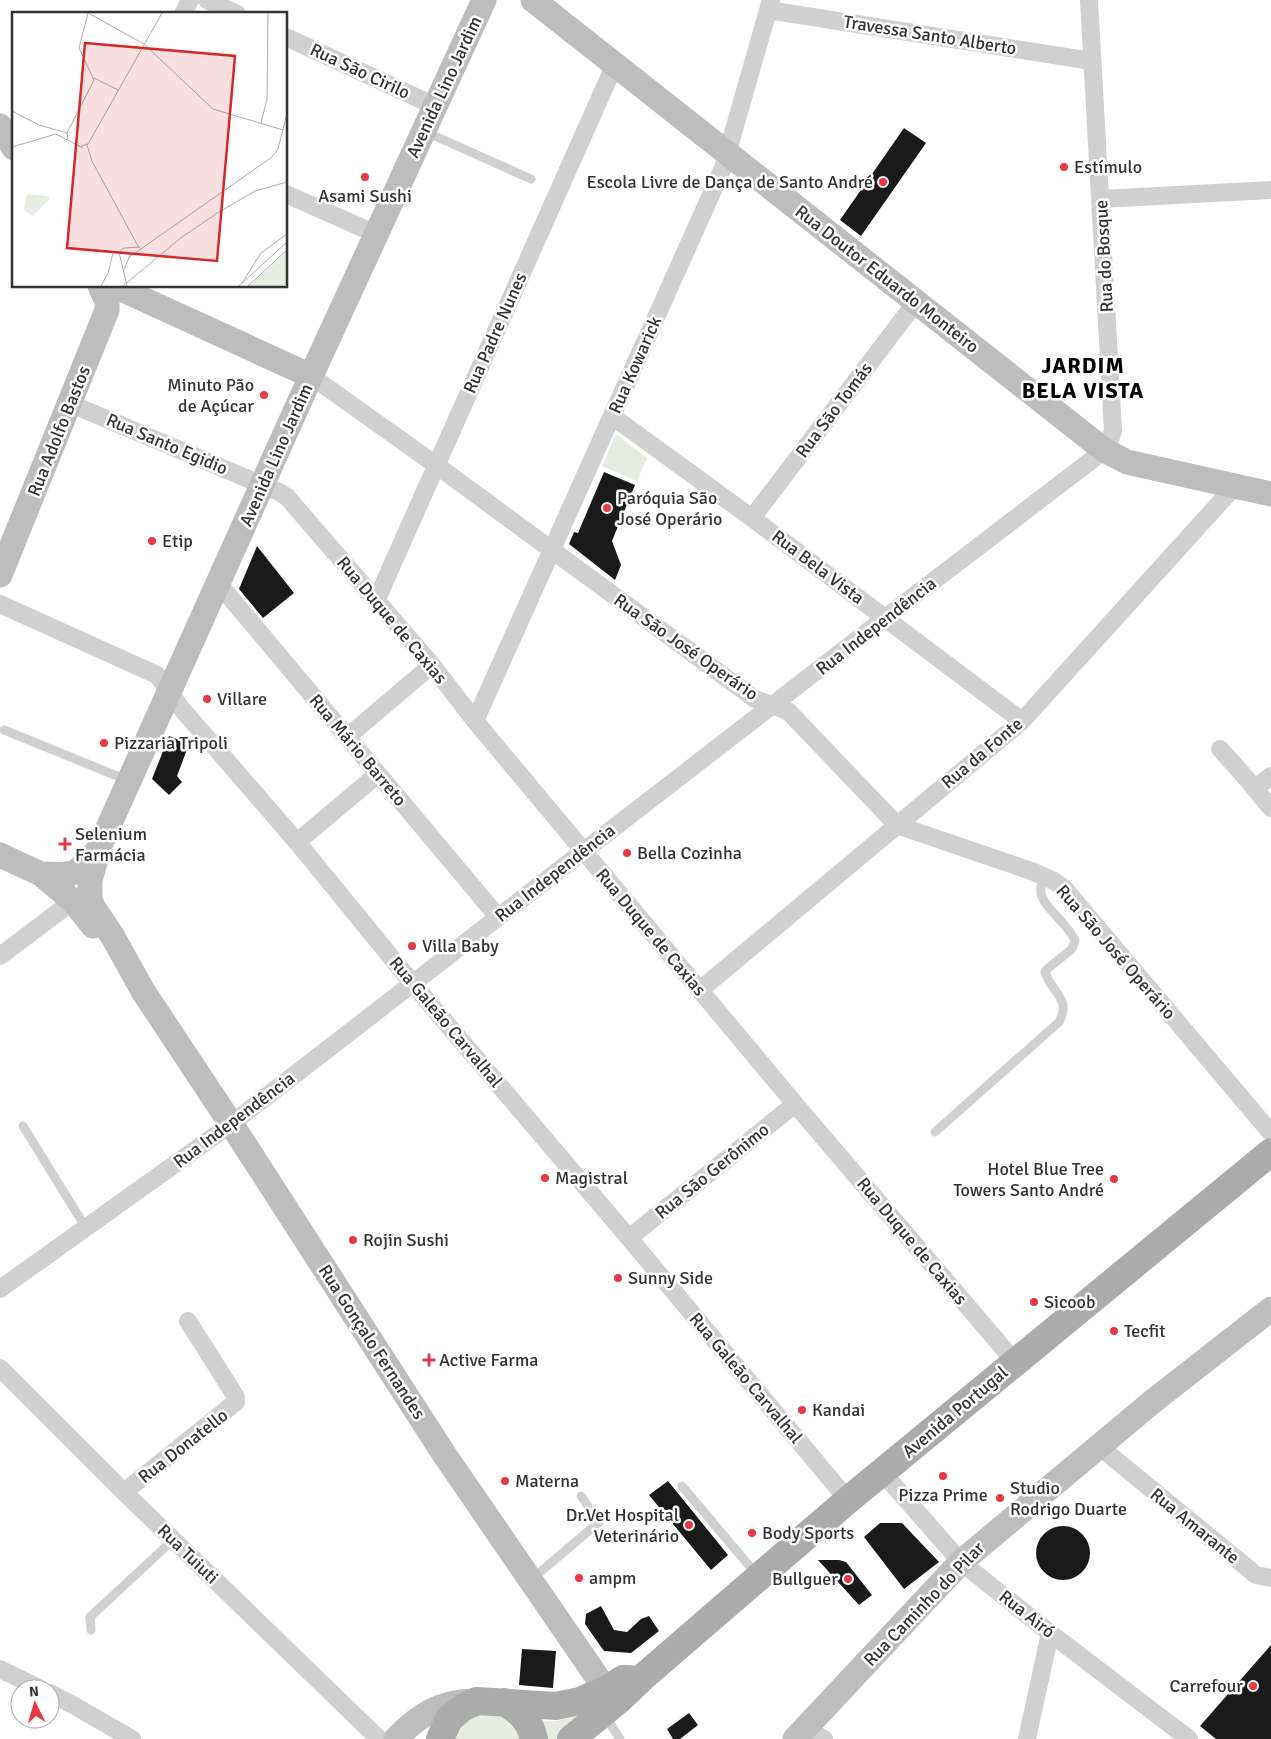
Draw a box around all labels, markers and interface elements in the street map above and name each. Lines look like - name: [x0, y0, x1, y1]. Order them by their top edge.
- street label: Travessa Santo Alberto: [842, 10, 1018, 60]
- inset map: [12, 12, 288, 288]
- street label: Avenida Lino Jardim: [401, 13, 487, 161]
- street label: Rua São Cirilo: [307, 38, 413, 104]
- place label: Estímulo: [1074, 156, 1142, 178]
- marker: Estímulo: [1058, 161, 1070, 173]
- marker: Asami Sushi: [359, 171, 371, 183]
- place label: Escola Livre de Dança de Santo André: [586, 171, 873, 193]
- marker: Escola Livre de Dança de Santo André: [877, 176, 889, 188]
- place label: Asami Sushi: [318, 185, 412, 207]
- street label: Rua do Bosque: [1090, 199, 1118, 313]
- street label: Rua Doutor Eduardo Monteiro: [791, 200, 983, 358]
- street label: Rua Padre Nunes: [459, 269, 531, 397]
- street label: Rua Kowarick: [604, 313, 666, 417]
- district label: JARDIM BELA VISTA: [1022, 352, 1144, 404]
- street label: Rua São Tomás: [791, 358, 877, 462]
- street label: Rua Adolfo Bastos: [23, 362, 95, 499]
- place label: Minuto Pão de Açúcar: [167, 374, 254, 417]
- street label: Avenida Lino Jardim: [235, 380, 317, 530]
- marker: Minuto Pão de Açúcar: [258, 389, 270, 401]
- street label: Rua Santo Egidio: [103, 409, 231, 479]
- place label: Paróquia São José Operário: [617, 487, 722, 530]
- marker: Paróquia São José Operário: [601, 502, 613, 514]
- street label: Rua Bela Vista: [767, 525, 869, 609]
- place label: Etip: [162, 530, 193, 552]
- marker: Etip: [146, 535, 158, 547]
- street label: Rua Duque de Caxias: [332, 552, 452, 688]
- street label: Rua Independência: [812, 572, 940, 680]
- street label: Rua São José Operário: [610, 589, 762, 705]
- place label: Villare: [217, 688, 267, 710]
- street label: Rua Mário Barreto: [305, 689, 411, 811]
- marker: Villare: [201, 693, 213, 705]
- street label: Rua da Fonte: [937, 713, 1027, 793]
- place label: Pizzaria Tripoli: [114, 732, 228, 754]
- marker: Pizzaria Tripoli: [98, 737, 110, 749]
- street label: Rua Independência: [491, 819, 619, 927]
- place label: Selenium Farmácia: [75, 823, 147, 866]
- marker: Selenium Farmácia: [59, 838, 71, 850]
- place label: Bella Cozinha: [637, 842, 742, 864]
- marker: Bella Cozinha: [621, 847, 633, 859]
- street label: Rua Duque de Caxias: [591, 864, 711, 1000]
- street label: Rua São José Operário: [1052, 880, 1180, 1024]
- place label: Villa Baby: [422, 935, 499, 957]
- marker: Villa Baby: [406, 940, 418, 952]
- street label: Rua Galeão Carvalhal: [385, 952, 507, 1092]
- street label: Rua Independência: [169, 1067, 299, 1173]
- street label: Rua São Gerônimo: [651, 1118, 773, 1224]
- place label: Hotel Blue Tree Towers Santo André: [953, 1158, 1104, 1201]
- place label: Magistral: [555, 1167, 628, 1189]
- marker: Magistral: [539, 1172, 551, 1184]
- street label: Rua Duque de Caxias: [852, 1173, 972, 1309]
- marker: Hotel Blue Tree Towers Santo André: [1108, 1173, 1120, 1185]
- place label: Rojin Sushi: [363, 1229, 449, 1251]
- marker: Rojin Sushi: [347, 1234, 359, 1246]
- street label: Rua Gonçalo Fernandes: [314, 1261, 430, 1424]
- place label: Sunny Side: [628, 1267, 713, 1289]
- marker: Sunny Side: [612, 1272, 624, 1284]
- place label: Sicoob: [1044, 1291, 1095, 1313]
- marker: Sicoob: [1028, 1296, 1040, 1308]
- street label: Rua Galeão Carvalhal: [685, 1308, 807, 1448]
- place label: Tecfit: [1124, 1320, 1166, 1342]
- marker: Tecfit: [1108, 1325, 1120, 1337]
- place label: Active Farma: [439, 1349, 538, 1371]
- marker: Active Farma: [423, 1354, 435, 1366]
- street label: Avenida Portugal: [898, 1361, 1012, 1463]
- place label: Kandai: [812, 1399, 865, 1421]
- street label: Rua Donatello: [134, 1404, 232, 1488]
- marker: Kandai: [796, 1404, 808, 1416]
- place label: Materna: [515, 1470, 579, 1492]
- marker: Pizza Prime: [937, 1470, 949, 1482]
- marker: Materna: [499, 1475, 511, 1487]
- place label: Studio Rodrigo Duarte: [1010, 1477, 1127, 1520]
- street label: Rua Amarante: [1146, 1483, 1244, 1569]
- place label: Pizza Prime: [898, 1484, 988, 1506]
- marker: Studio Rodrigo Duarte: [994, 1492, 1006, 1504]
- place label: Dr.Vet Hospital Veterinário: [566, 1504, 679, 1547]
- marker: Dr.Vet Hospital Veterinário: [683, 1519, 695, 1531]
- street label: Rua Tuiuti: [153, 1520, 223, 1588]
- place label: Body Sports: [762, 1522, 854, 1544]
- marker: Body Sports: [746, 1527, 758, 1539]
- street label: Rua Caminho do Pilar: [859, 1537, 989, 1671]
- place label: ampm: [589, 1567, 636, 1589]
- place label: Bullguer: [772, 1568, 838, 1590]
- marker: ampm: [573, 1572, 585, 1584]
- marker: Bullguer: [842, 1573, 854, 1585]
- street label: Rua Airó: [995, 1585, 1059, 1643]
- place label: Carrefour: [1170, 1675, 1243, 1697]
- north arrow: [10, 1679, 60, 1729]
- marker: Carrefour: [1247, 1680, 1259, 1692]
- text: N: [28, 1683, 40, 1700]

